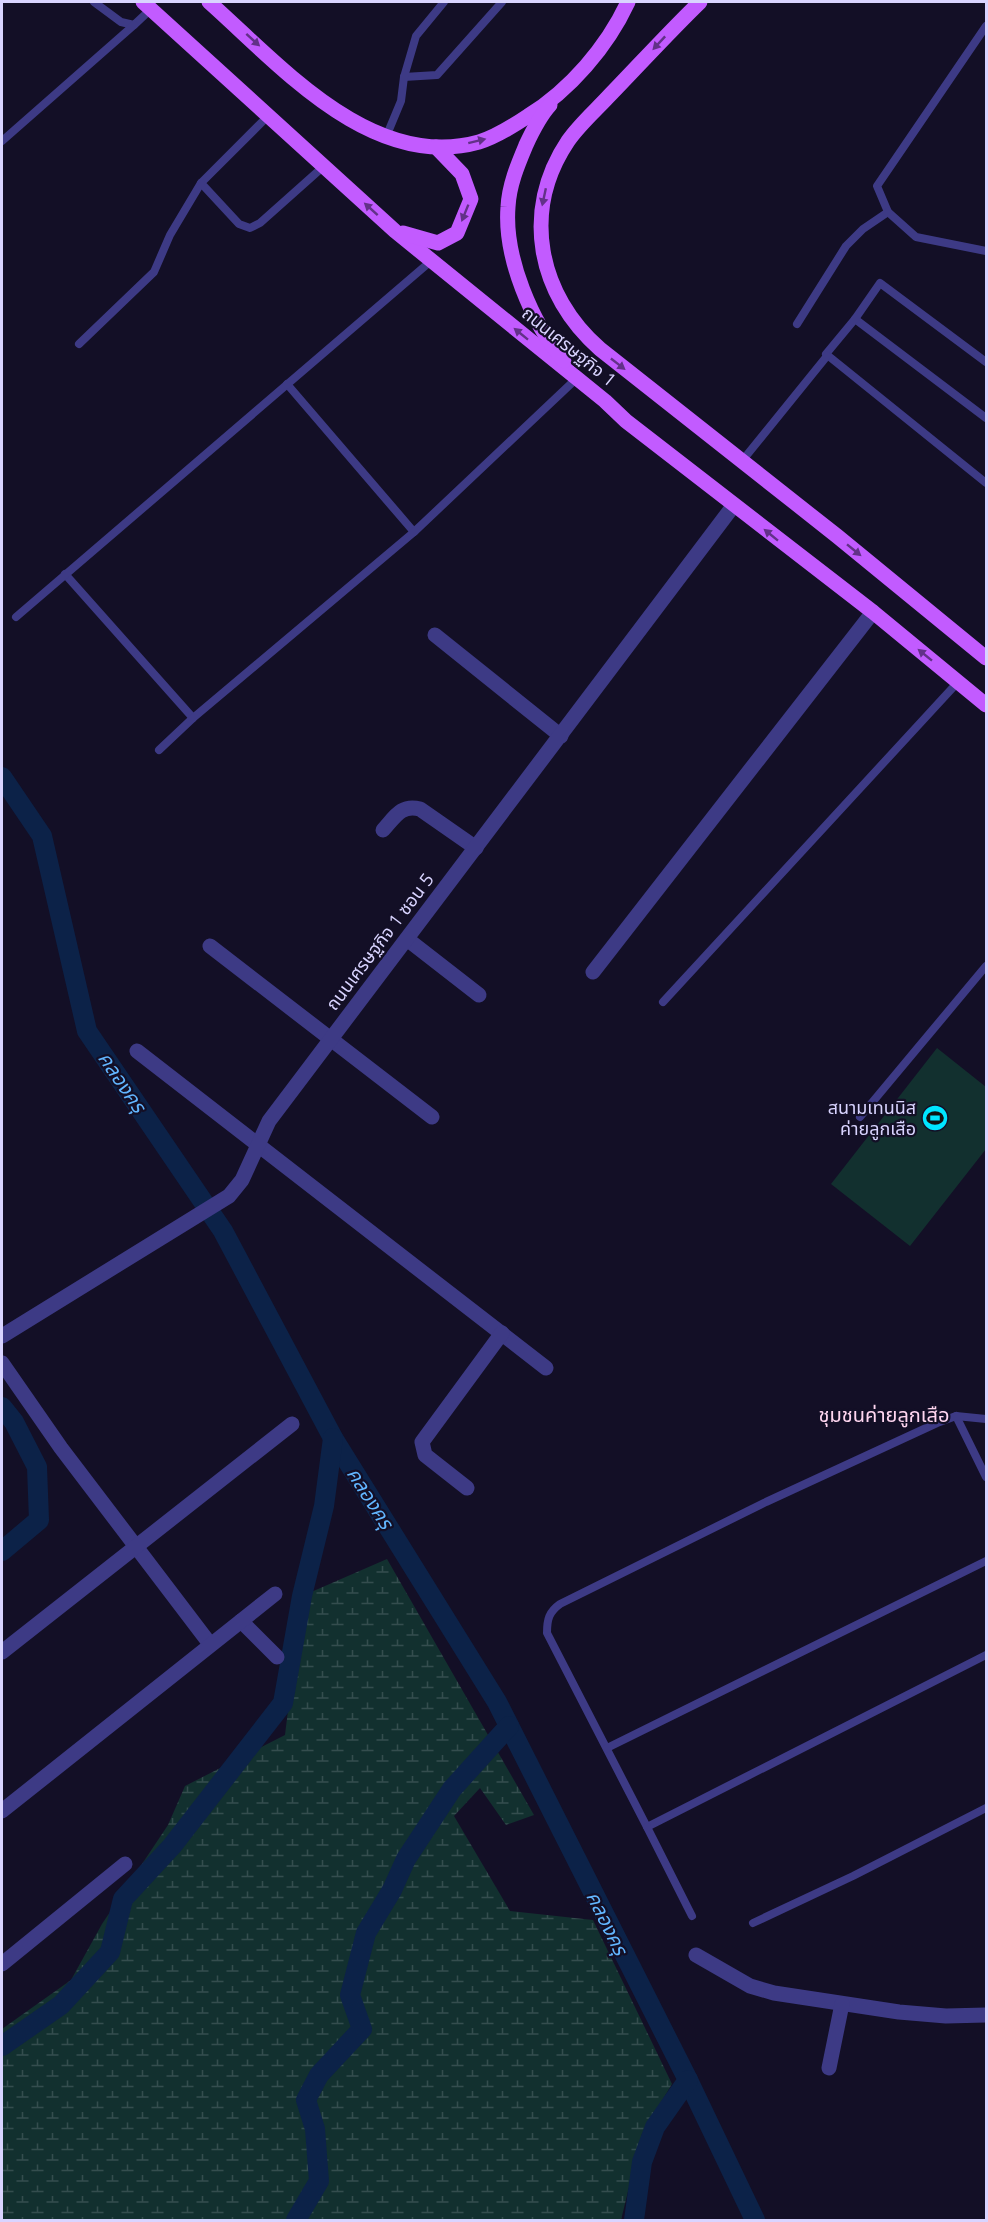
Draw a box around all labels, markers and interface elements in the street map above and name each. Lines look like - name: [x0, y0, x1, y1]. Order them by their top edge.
- one-way arrow: [245, 33, 260, 46]
- one-way arrow: [652, 35, 666, 50]
- one-way arrow: [468, 135, 486, 145]
- one-way arrow: [539, 187, 548, 206]
- one-way arrow: [364, 203, 379, 216]
- one-way arrow: [460, 205, 470, 223]
- street label: ถนนเศรษฐกิจ 1: [517, 301, 622, 392]
- one-way arrow: [514, 328, 529, 341]
- one-way arrow: [611, 357, 626, 369]
- one-way arrow: [763, 528, 779, 541]
- one-way arrow: [846, 543, 862, 556]
- one-way arrow: [917, 648, 933, 661]
- street label: ถนนเศรษฐกิจ 1 ซอน 5: [320, 868, 439, 1015]
- water label: คลองครุ: [92, 1046, 153, 1118]
- place label: สนามเทนนิส ค่ายลูกเสือ: [828, 1095, 916, 1141]
- sports icon: สนามเทนนิส ค่ายลูกเสือ: [920, 1103, 950, 1133]
- district label: ชุมชนค่ายลูกเสือ: [819, 1401, 949, 1428]
- water label: คลองครุ: [341, 1462, 401, 1535]
- water label: คลองครุ: [580, 1886, 635, 1960]

